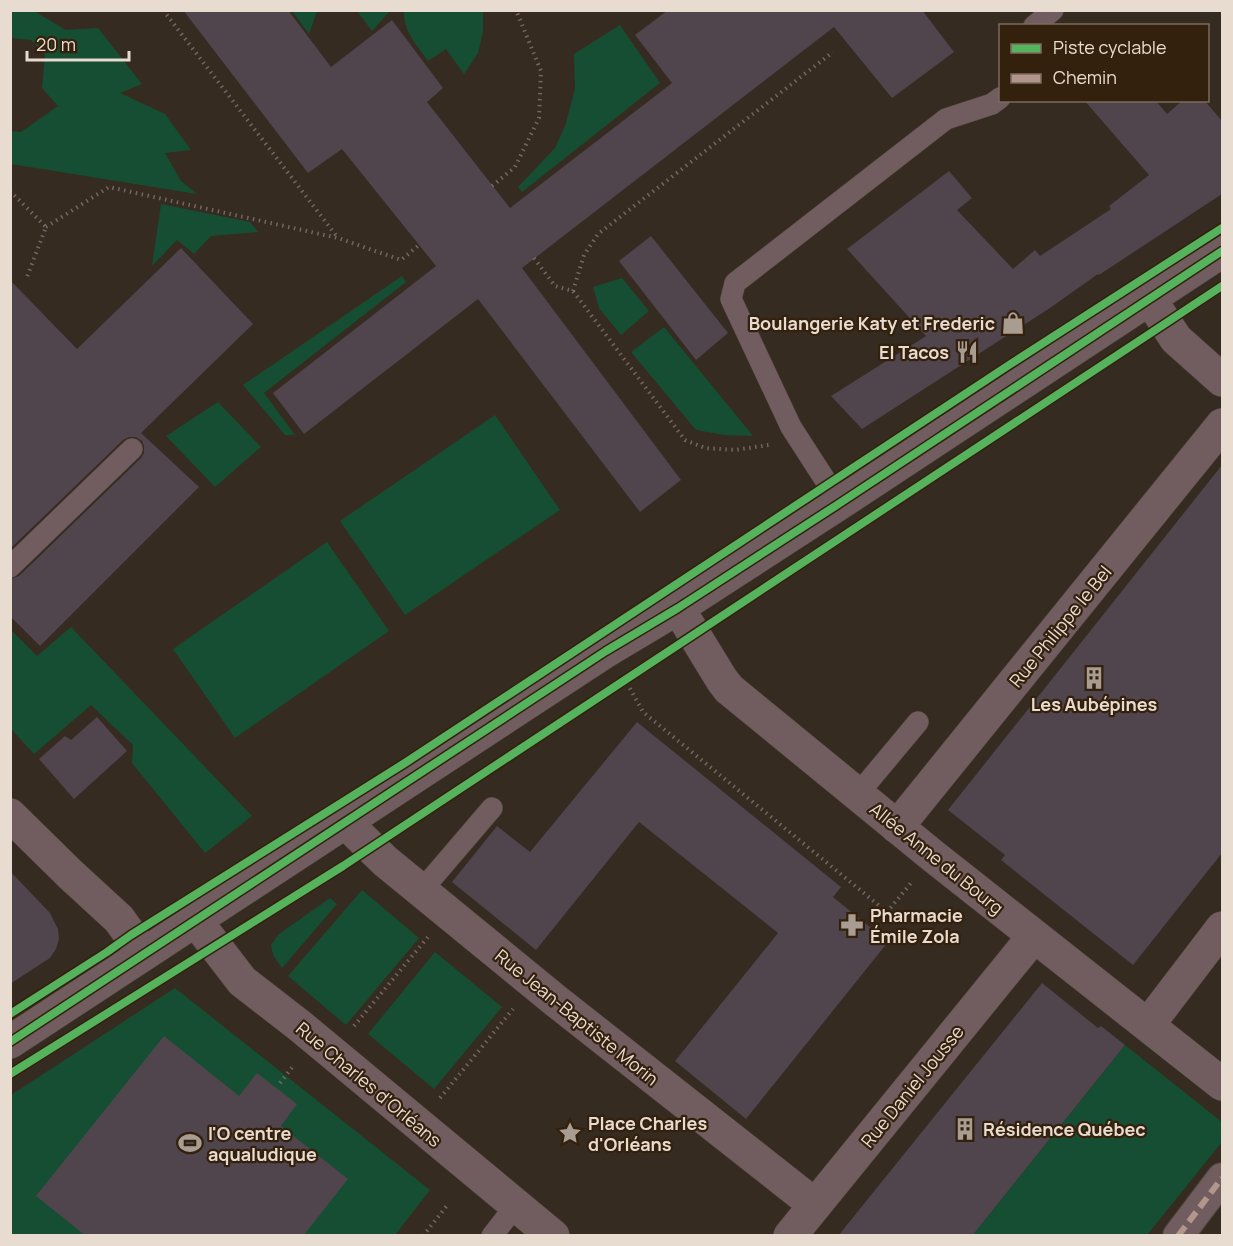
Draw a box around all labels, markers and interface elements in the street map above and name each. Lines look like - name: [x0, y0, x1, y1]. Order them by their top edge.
- scale bar: [27, 24, 129, 62]
- legend: [999, 24, 1209, 102]
- text: 20 m: [36, 32, 76, 56]
- text: Piste cyclable: [1053, 35, 1167, 59]
- text: Chemin: [1053, 65, 1117, 89]
- shop icon: Boulangerie Katy et Frederic: [1000, 310, 1026, 336]
- place label: Boulangerie Katy et Frederic: [749, 311, 995, 335]
- restaurant icon: El Tacos: [954, 339, 980, 365]
- place label: El Tacos: [879, 340, 949, 364]
- street label: Rue Philippe le Bel: [1004, 560, 1116, 692]
- building icon: Les Aubépines: [1081, 665, 1107, 691]
- place label: Les Aubépines: [1031, 692, 1158, 716]
- street label: Allée Anne du Bourg: [865, 797, 1009, 919]
- place label: Pharmacie Émile Zola: [870, 903, 963, 948]
- pharmacy icon: Pharmacie Émile Zola: [839, 912, 865, 938]
- street label: Rue Jean-Baptiste Morin: [490, 944, 664, 1090]
- street label: Rue Charles d'Orléans: [291, 1016, 447, 1152]
- street label: Rue Daniel Jousse: [855, 1020, 969, 1152]
- place label: Place Charles d'Orléans: [588, 1111, 707, 1156]
- building icon: Résidence Québec: [952, 1116, 978, 1142]
- place label: Résidence Québec: [983, 1117, 1146, 1141]
- place icon: Place Charles d'Orléans: [557, 1120, 583, 1146]
- place label: l'O centre aqualudique: [208, 1121, 317, 1166]
- sports icon: l'O centre aqualudique: [177, 1130, 203, 1156]

